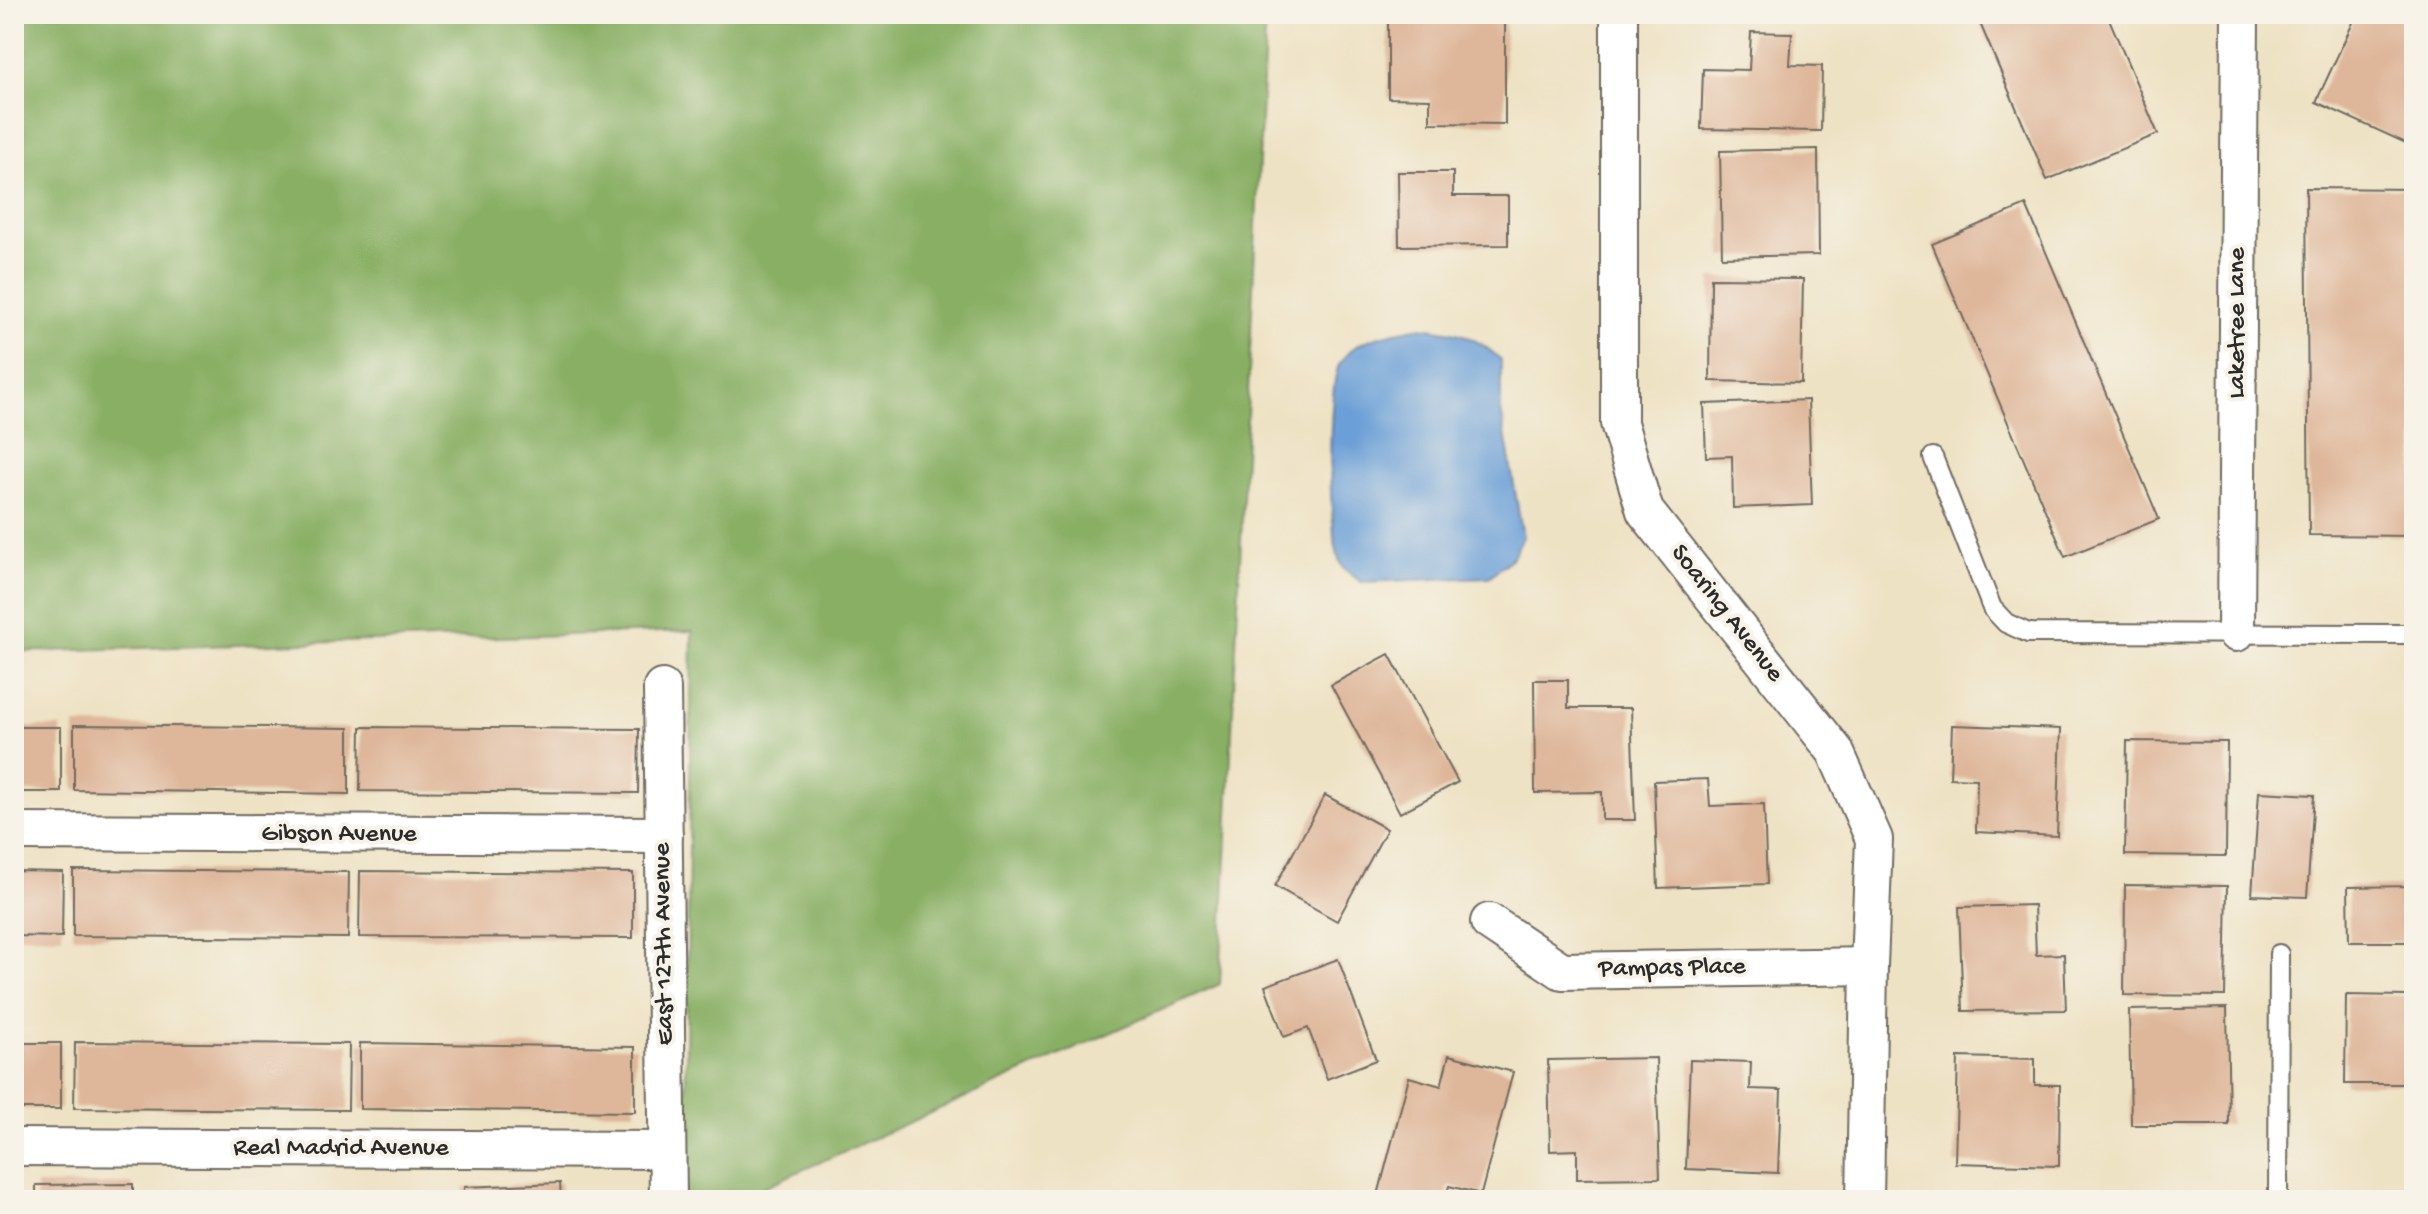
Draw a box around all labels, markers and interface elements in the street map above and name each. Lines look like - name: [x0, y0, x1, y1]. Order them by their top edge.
- street label: Laketree Lane: [2223, 247, 2254, 399]
- street label: Soaring Avenue: [1663, 539, 1790, 690]
- street label: Gibson Avenue: [261, 820, 417, 851]
- street label: East 127th Avenue: [648, 842, 682, 1046]
- street label: Pampas Place: [1597, 952, 1746, 986]
- street label: Real Madrid Avenue: [233, 1134, 449, 1165]

